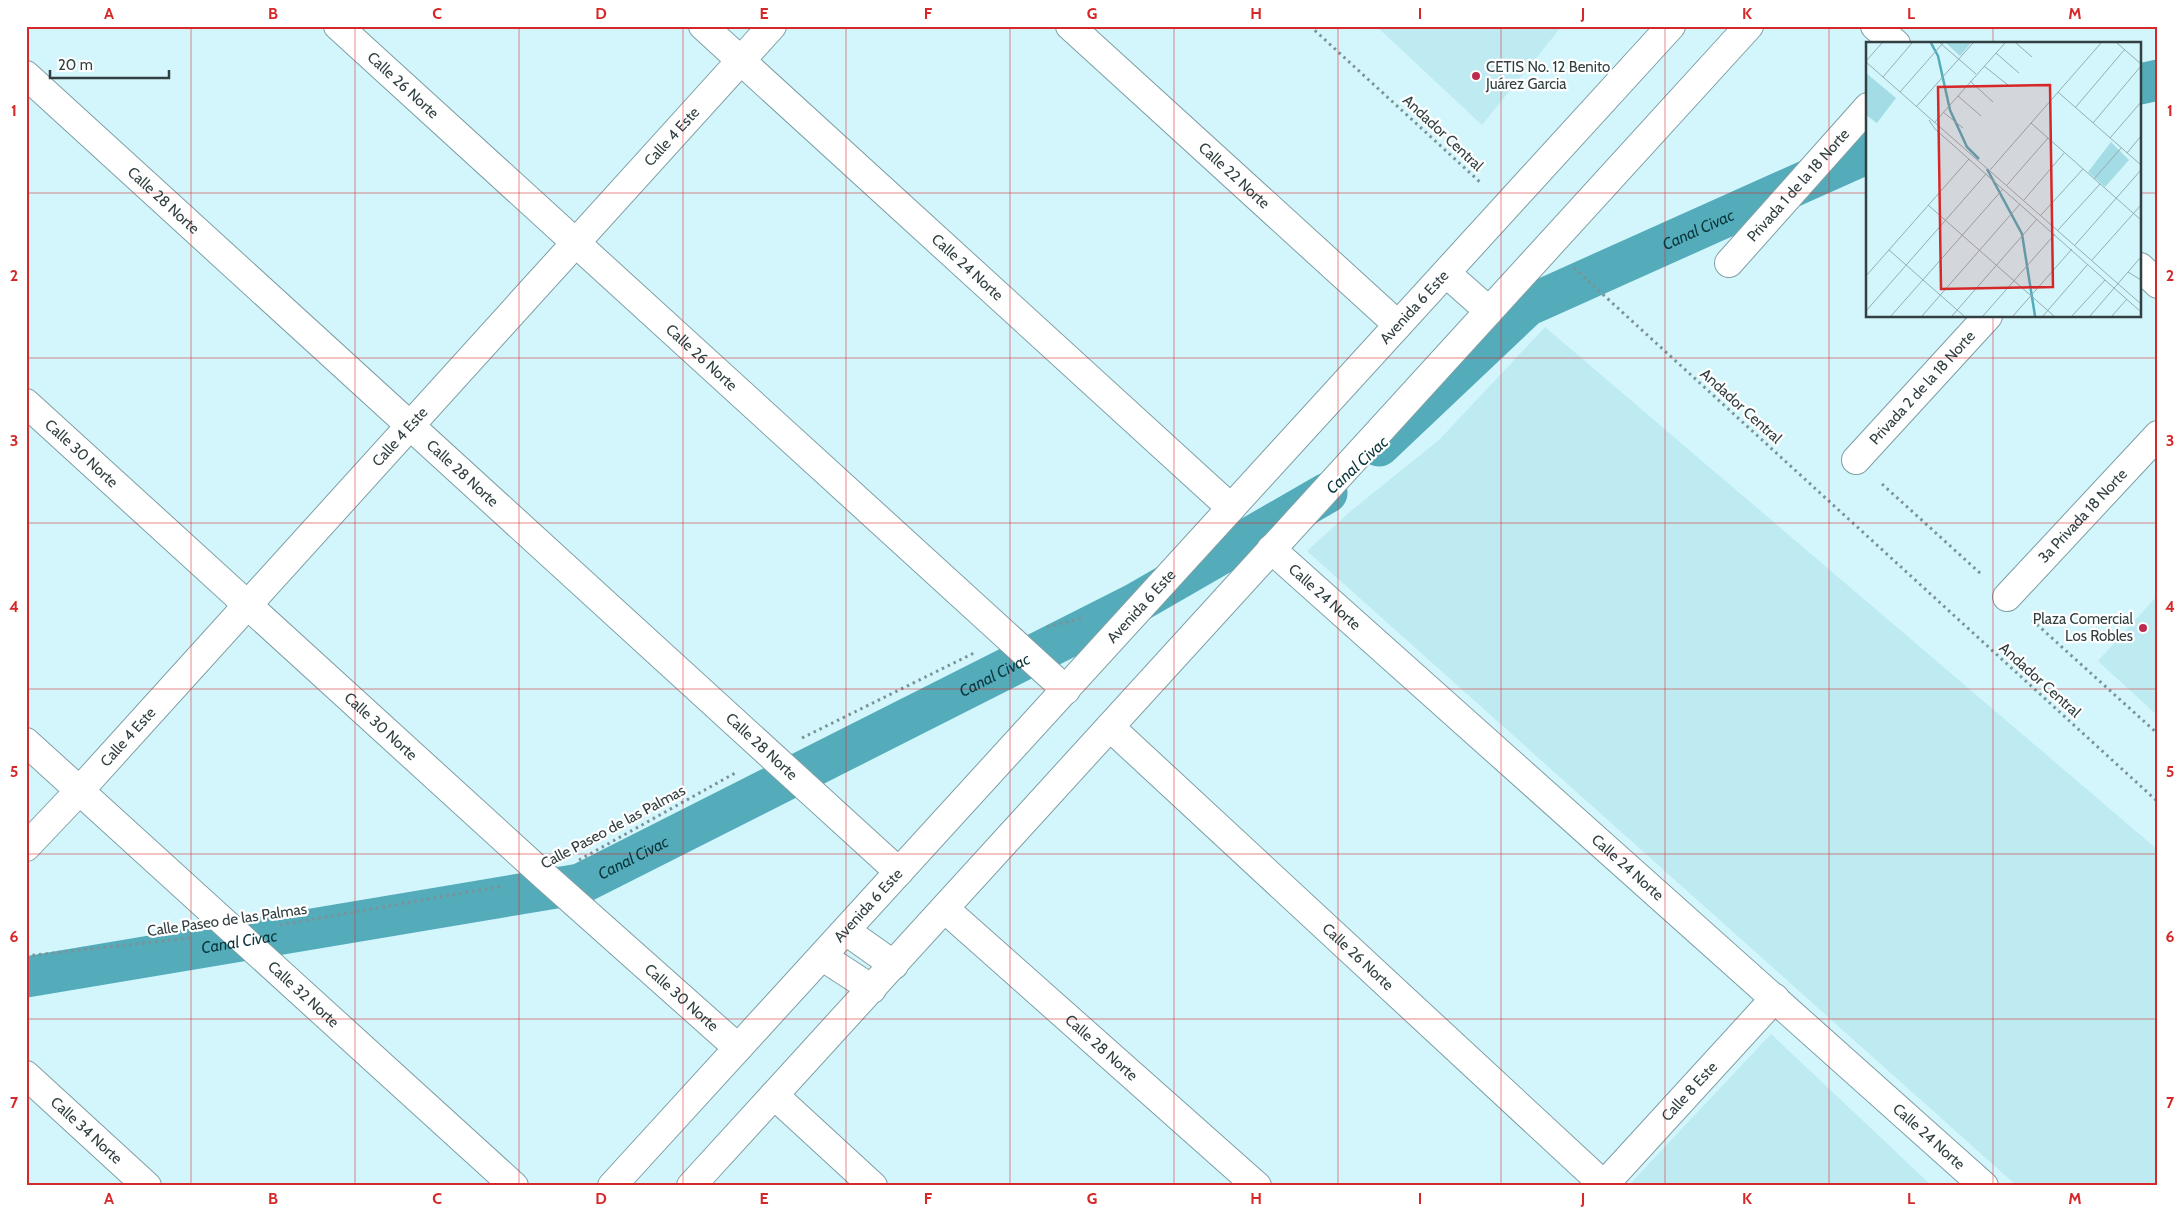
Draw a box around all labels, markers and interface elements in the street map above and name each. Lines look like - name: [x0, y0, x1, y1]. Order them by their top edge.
- text: A: [104, 4, 114, 23]
- text: B: [268, 4, 278, 23]
- text: C: [432, 4, 442, 23]
- text: D: [595, 4, 607, 23]
- text: E: [759, 4, 769, 23]
- text: F: [924, 4, 933, 23]
- text: G: [1087, 4, 1097, 23]
- text: H: [1250, 4, 1262, 23]
- text: I: [1418, 4, 1422, 23]
- text: J: [1580, 4, 1585, 23]
- text: K: [1742, 4, 1752, 23]
- text: L: [1907, 4, 1915, 23]
- text: M: [2068, 4, 2082, 23]
- inset map: [1866, 42, 2142, 318]
- scale bar: [50, 48, 169, 80]
- street label: Calle 26 Norte: [364, 48, 443, 123]
- text: 20 m: [58, 56, 93, 74]
- place label: CETIS No. 12 Benito Juárez Garcia: [1485, 58, 1610, 93]
- marker: CETIS No. 12 Benito Juárez Garcia: [1470, 70, 1482, 82]
- street label: Andador Central: [1399, 91, 1487, 175]
- text: 1: [11, 101, 17, 120]
- text: 1: [2167, 101, 2173, 120]
- street label: Calle 4 Este: [640, 103, 703, 170]
- street label: Privada 1 de la 18 Norte: [1743, 125, 1853, 245]
- street label: Calle 22 Norte: [1195, 139, 1274, 213]
- street label: Calle 28 Norte: [124, 163, 203, 238]
- water label: Canal Civac: [1659, 205, 1737, 254]
- street label: Calle 24 Norte: [928, 230, 1007, 305]
- text: 2: [10, 266, 18, 285]
- street label: Avenida 6 Este: [1376, 266, 1453, 348]
- text: 2: [2166, 266, 2174, 285]
- street label: Calle 26 Norte: [662, 320, 741, 395]
- street label: Privada 2 de la 18 Norte: [1866, 327, 1979, 448]
- street label: Andador Central: [1697, 365, 1786, 448]
- street label: Calle 4 Este: [368, 403, 432, 470]
- street label: Calle 30 Norte: [41, 416, 122, 492]
- text: 3: [10, 431, 18, 450]
- text: 3: [2166, 431, 2174, 450]
- water label: Canal Civac: [1322, 432, 1392, 498]
- street label: Calle 28 Norte: [423, 436, 502, 511]
- street label: 3a Privada 18 Norte: [2035, 465, 2131, 567]
- street label: Calle 24 Norte: [1285, 560, 1365, 634]
- street label: Avenida 6 Este: [1103, 566, 1180, 647]
- text: 4: [9, 597, 19, 616]
- text: 4: [2165, 597, 2175, 616]
- place label: Plaza Comercial Los Robles: [2033, 610, 2133, 645]
- marker: Plaza Comercial Los Robles: [2137, 622, 2149, 634]
- street label: Andador Central: [1996, 639, 2085, 722]
- water label: Canal Civac: [956, 649, 1033, 700]
- street label: Calle 30 Norte: [340, 689, 421, 764]
- street label: Calle 4 Este: [97, 703, 160, 770]
- street label: Calle 28 Norte: [722, 709, 801, 784]
- text: 5: [10, 762, 18, 781]
- text: 5: [2166, 762, 2174, 781]
- street label: Calle Paseo de las Palmas: [538, 781, 688, 873]
- water label: Canal Civac: [594, 831, 672, 883]
- street label: Calle 24 Norte: [1588, 831, 1667, 905]
- street label: Avenida 6 Este: [830, 865, 906, 946]
- street label: Calle Paseo de las Palmas: [146, 900, 308, 940]
- street label: Calle 26 Norte: [1319, 919, 1397, 994]
- water label: Canal Civac: [200, 925, 279, 957]
- text: 6: [10, 927, 19, 946]
- text: 6: [2166, 927, 2175, 946]
- street label: Calle 32 Norte: [264, 957, 343, 1032]
- street label: Calle 30 Norte: [641, 960, 722, 1035]
- street label: Calle 28 Norte: [1061, 1011, 1141, 1085]
- street label: Calle 8 Este: [1658, 1058, 1721, 1125]
- text: 7: [10, 1093, 19, 1112]
- street label: Calle 34 Norte: [47, 1093, 126, 1168]
- text: 7: [2166, 1093, 2175, 1112]
- street label: Calle 24 Norte: [1889, 1100, 1969, 1174]
- text: A: [104, 1189, 114, 1208]
- text: B: [268, 1189, 278, 1208]
- text: C: [432, 1189, 442, 1208]
- text: D: [595, 1189, 607, 1208]
- text: E: [759, 1189, 769, 1208]
- text: F: [924, 1189, 933, 1208]
- text: G: [1087, 1189, 1097, 1208]
- text: H: [1250, 1189, 1262, 1208]
- text: I: [1418, 1189, 1422, 1208]
- text: J: [1580, 1189, 1585, 1208]
- text: K: [1742, 1189, 1752, 1208]
- text: L: [1907, 1189, 1915, 1208]
- text: M: [2068, 1189, 2082, 1208]

